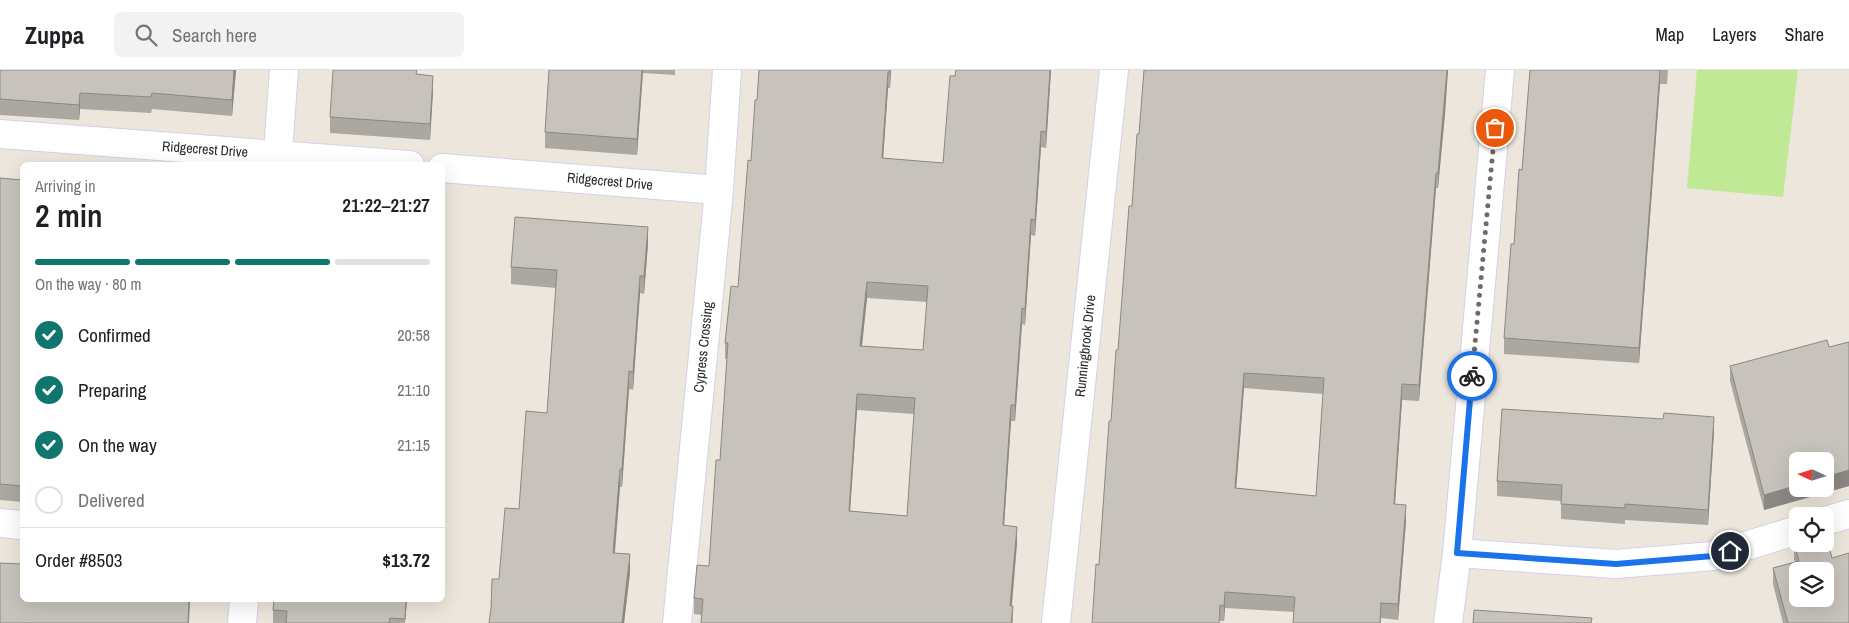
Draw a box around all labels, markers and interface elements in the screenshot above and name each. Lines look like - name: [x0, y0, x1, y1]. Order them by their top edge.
- search box: [114, 12, 464, 57]
- text: Zuppa: [25, 19, 84, 51]
- icon: search: [132, 21, 160, 49]
- text: Search here: [172, 22, 257, 48]
- text: Map: [1656, 22, 1684, 47]
- text: Layers: [1712, 22, 1757, 47]
- text: Share: [1785, 22, 1824, 47]
- pin: [1474, 107, 1516, 149]
- icon: bag: [1481, 114, 1509, 142]
- street label: Ridgecrest Drive: [161, 137, 249, 161]
- street label: Ridgecrest Drive: [566, 168, 654, 194]
- text: Arriving in: [35, 175, 96, 197]
- text: 21:22–21:27: [342, 192, 430, 218]
- text: 2 min: [35, 194, 103, 237]
- text: On the way · 80 m: [35, 273, 141, 295]
- street label: Runningbrook Drive: [1071, 294, 1099, 398]
- street label: Cypress Crossing: [689, 300, 717, 393]
- icon: check: [35, 321, 63, 349]
- text: Confirmed: [78, 322, 151, 348]
- text: 20:58: [397, 324, 430, 346]
- courier: [1447, 351, 1497, 401]
- icon: bike: [1458, 362, 1486, 390]
- icon: check: [35, 376, 63, 404]
- text: Preparing: [78, 377, 146, 403]
- text: 21:10: [397, 379, 430, 401]
- icon: check: [35, 431, 63, 459]
- text: On the way: [78, 432, 157, 458]
- text: 21:15: [397, 434, 430, 456]
- north arrow: [1789, 452, 1834, 498]
- map controls: [1789, 452, 1834, 607]
- text: Delivered: [78, 487, 145, 513]
- button: locate: [1789, 507, 1834, 552]
- pin: [1709, 530, 1751, 572]
- icon: home: [1716, 537, 1744, 565]
- text: Order #8503: [35, 547, 122, 573]
- text: $13.72: [382, 547, 430, 573]
- button: layers: [1789, 562, 1834, 607]

